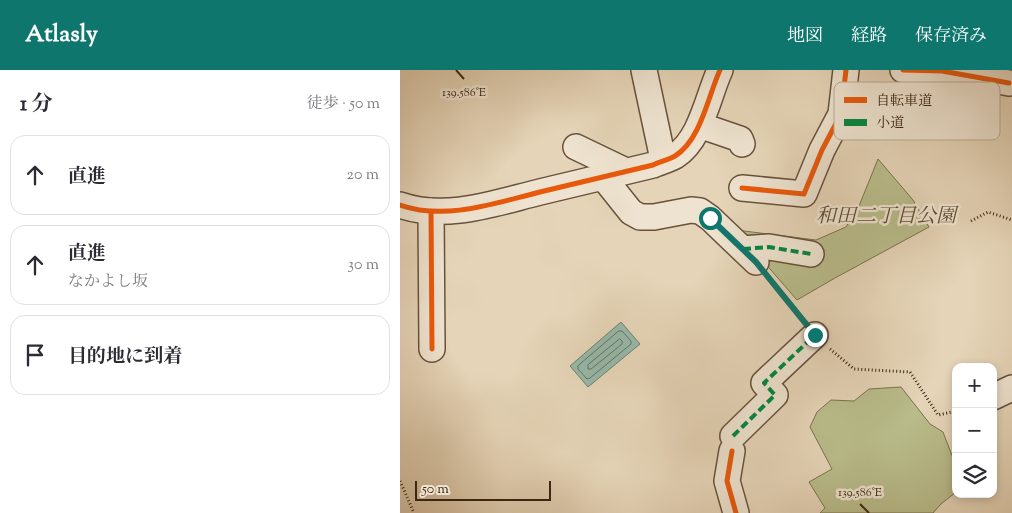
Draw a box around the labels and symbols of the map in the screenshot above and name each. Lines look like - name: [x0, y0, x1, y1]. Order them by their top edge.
- legend: [834, 82, 1000, 140]
- text: 139.586°E: [442, 84, 487, 102]
- text: 自転車道: [876, 92, 932, 112]
- text: 小道: [876, 114, 904, 134]
- park label: 和田二丁目公園: [816, 203, 959, 232]
- route start: [699, 207, 722, 230]
- route end: [804, 324, 827, 347]
- scale bar: [415, 478, 551, 501]
- text: 139.586°E: [838, 484, 883, 502]

